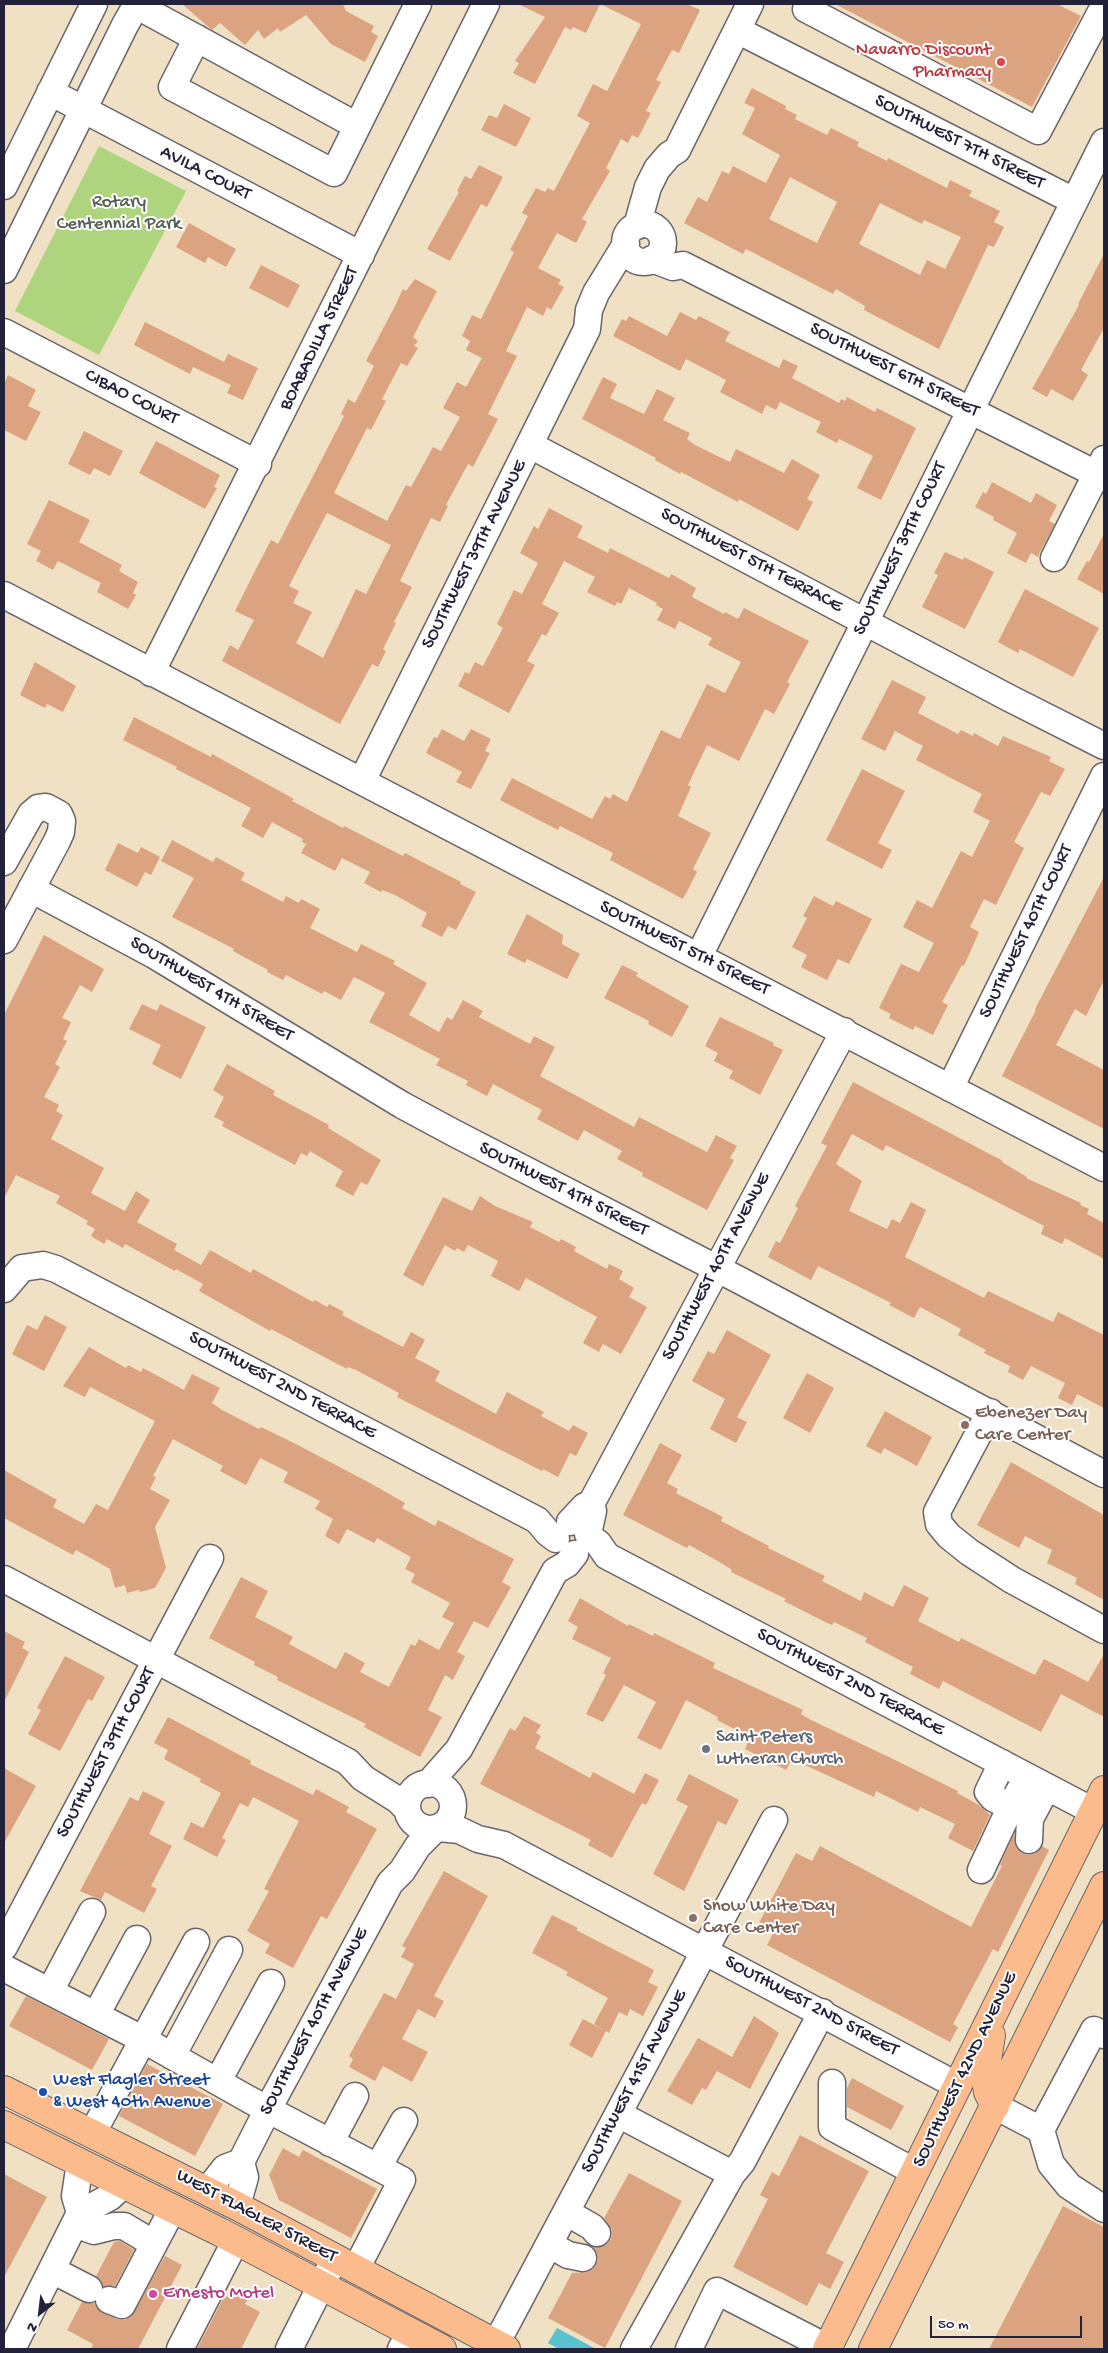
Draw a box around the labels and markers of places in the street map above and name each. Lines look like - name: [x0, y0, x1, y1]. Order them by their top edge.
- place label: Navarro Discount Pharmacy: [856, 40, 991, 84]
- marker: Navarro Discount Pharmacy: [995, 56, 1007, 68]
- place label: Ebenezer Day Care Center: [975, 1403, 1087, 1447]
- marker: Ebenezer Day Care Center: [959, 1419, 971, 1431]
- place label: Saint Peters Lutheran Church: [716, 1727, 843, 1771]
- marker: Saint Peters Lutheran Church: [700, 1743, 712, 1755]
- place label: Snow White Day Care Center: [703, 1896, 835, 1940]
- marker: Snow White Day Care Center: [687, 1912, 699, 1924]
- place label: West Flagler Street & West 40th Avenue: [53, 2070, 211, 2114]
- marker: West Flagler Street & West 40th Avenue: [37, 2086, 49, 2098]
- place label: Ernesto Motel: [163, 2283, 274, 2305]
- marker: Ernesto Motel: [147, 2288, 159, 2300]

